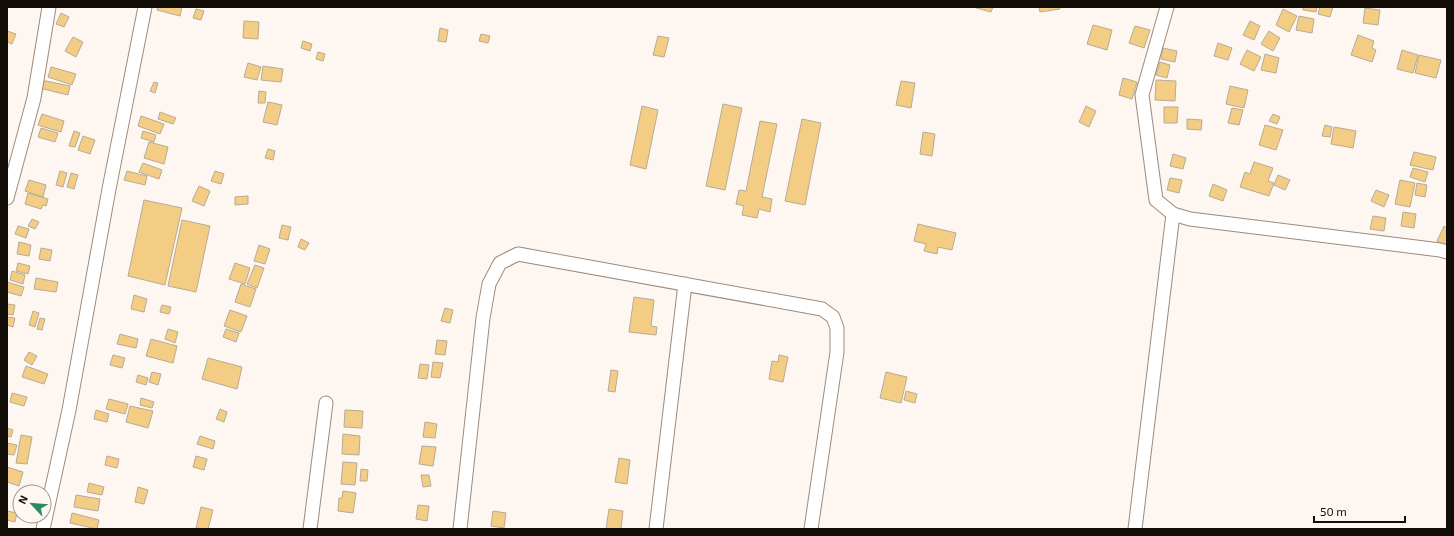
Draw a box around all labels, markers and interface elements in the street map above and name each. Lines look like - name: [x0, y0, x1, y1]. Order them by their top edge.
- north arrow: [12, 484, 52, 524]
- text: N: [15, 493, 30, 506]
- scale bar: [1314, 498, 1405, 524]
- text: 50 m: [1320, 504, 1347, 518]

